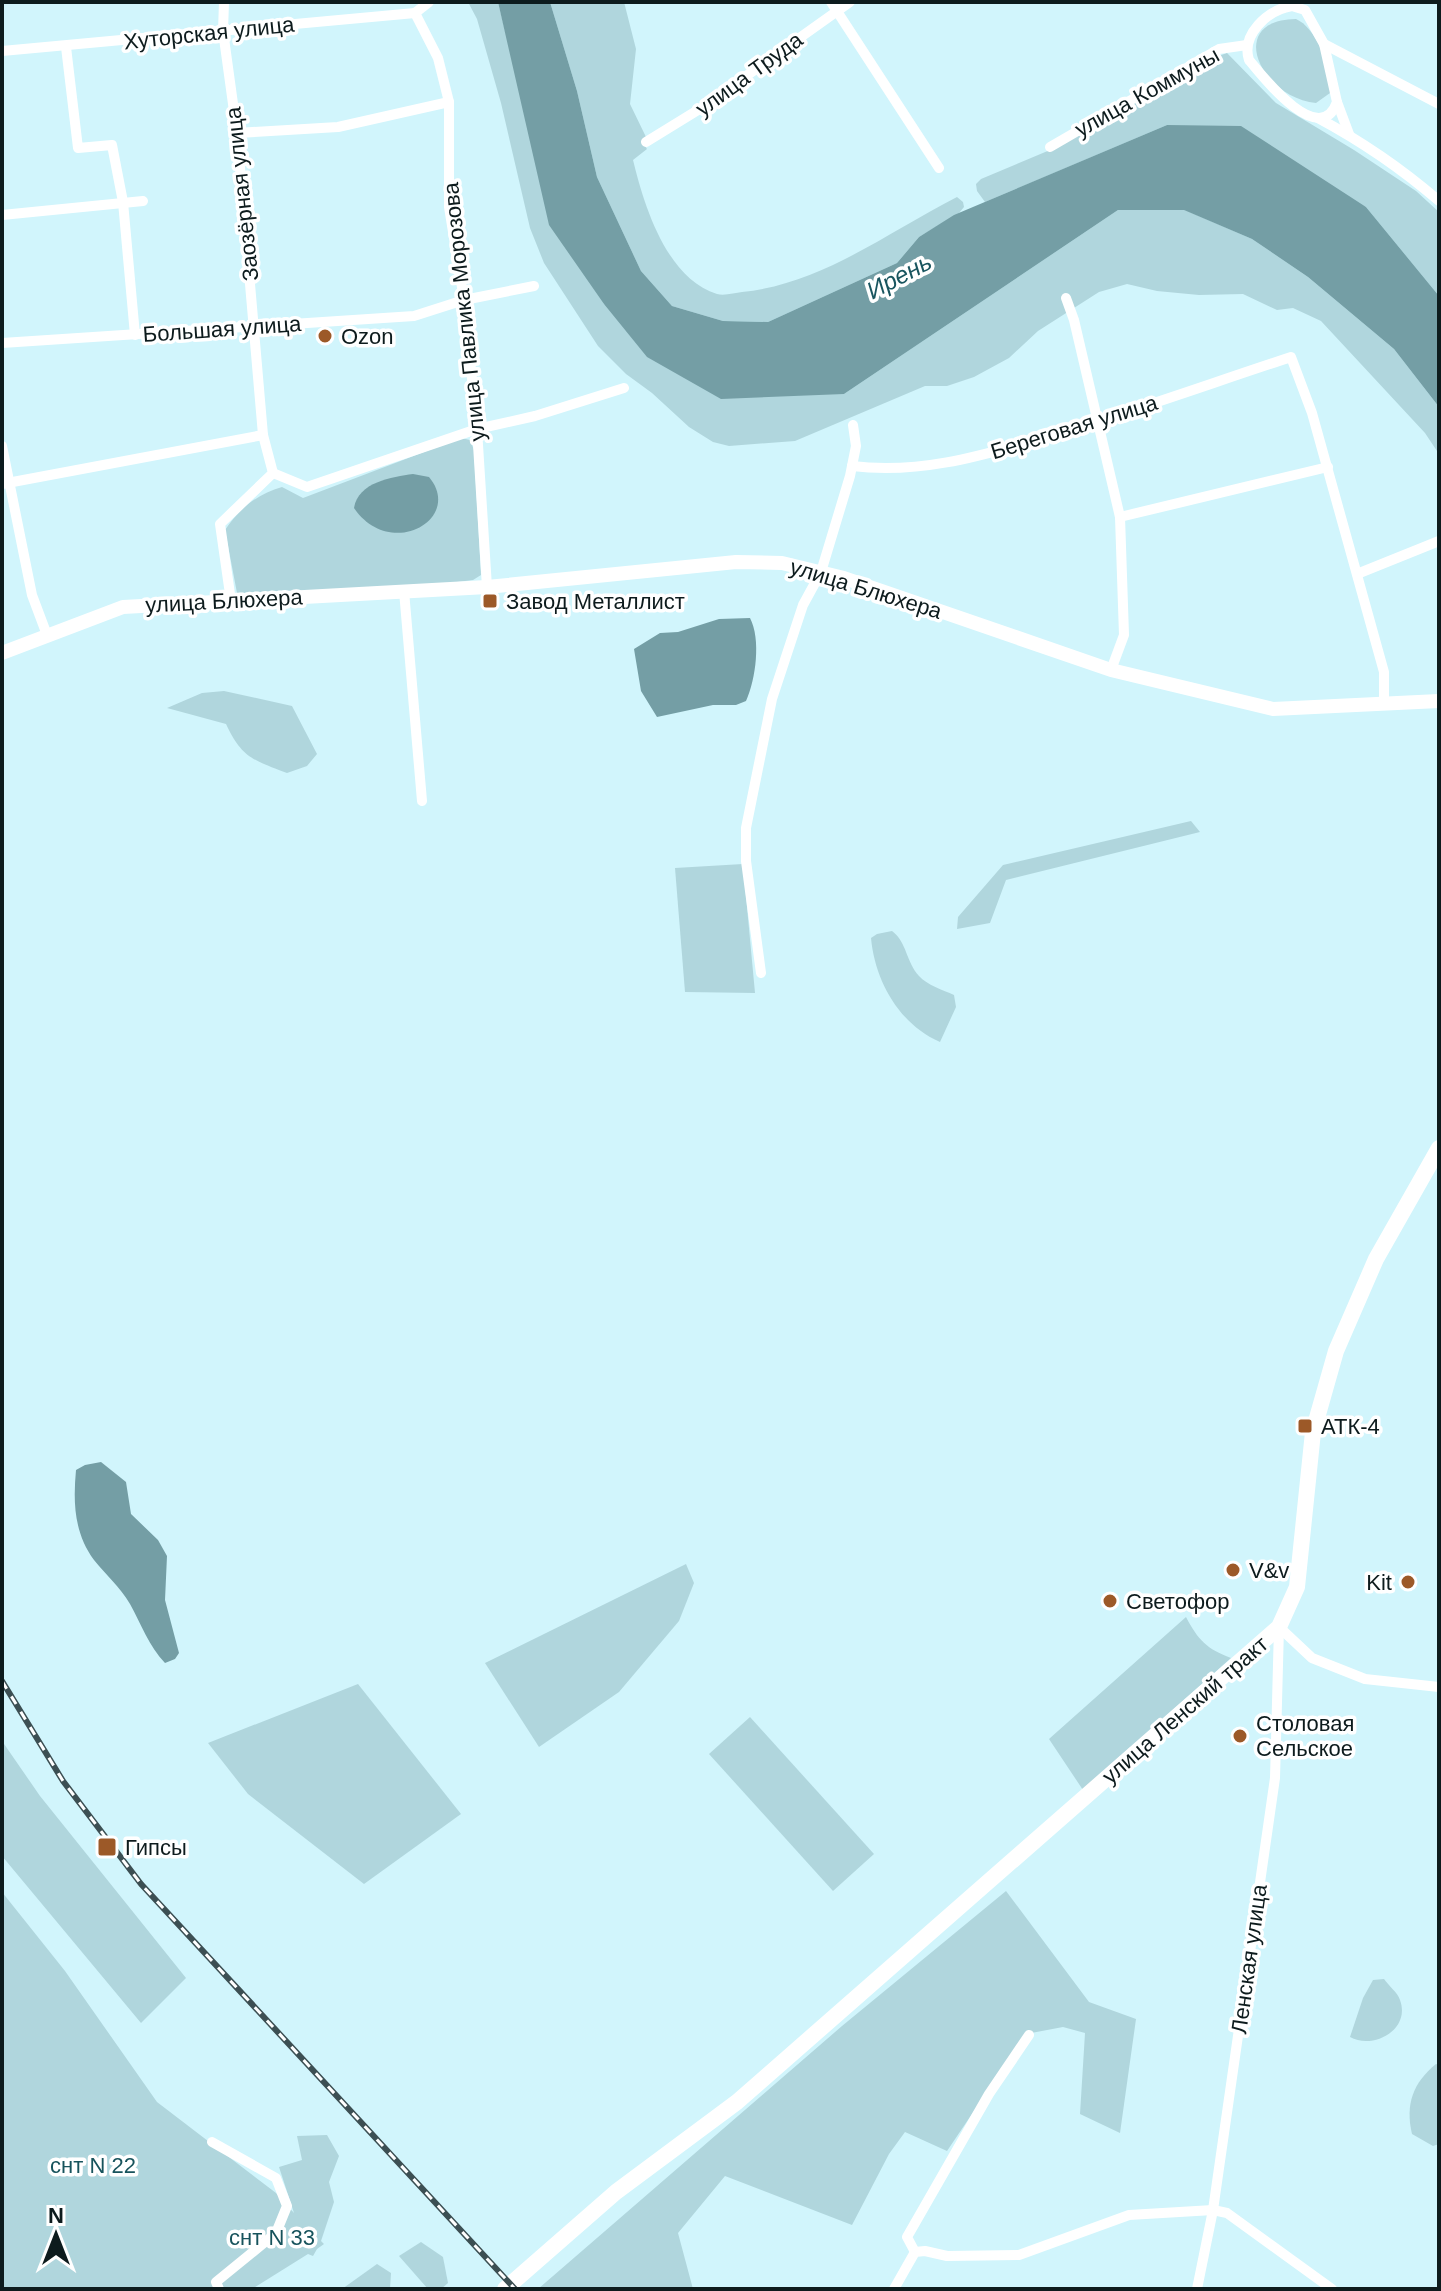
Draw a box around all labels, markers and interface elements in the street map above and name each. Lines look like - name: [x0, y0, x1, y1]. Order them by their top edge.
- street label: Хуторская улица: [122, 12, 296, 54]
- street label: улица Труда: [691, 26, 808, 121]
- street label: улица Коммуны: [1070, 42, 1224, 142]
- street label: Заозёрная улица: [220, 105, 264, 282]
- street label: улица Павлика Морозова: [438, 181, 490, 443]
- water label: Ирень: [862, 248, 936, 304]
- street label: Большая улица: [142, 311, 303, 347]
- place label: Ozon: [341, 324, 394, 349]
- marker: Ozon: [316, 327, 334, 345]
- street label: Береговая улица: [988, 390, 1161, 464]
- street label: улица Блюхера: [787, 554, 946, 624]
- street label: улица Блюхера: [145, 584, 304, 618]
- place label: Завод Металлист: [506, 589, 685, 614]
- marker: Завод Металлист: [481, 592, 499, 610]
- place label: АТК-4: [1321, 1414, 1380, 1439]
- marker: АТК-4: [1296, 1417, 1314, 1435]
- place label: V&v: [1249, 1558, 1289, 1583]
- marker: V&v: [1224, 1561, 1242, 1579]
- place label: Kit: [1366, 1570, 1392, 1595]
- marker: Kit: [1399, 1573, 1417, 1591]
- place label: Светофор: [1126, 1589, 1229, 1614]
- marker: Светофор: [1101, 1592, 1119, 1610]
- street label: улица Ленский тракт: [1097, 1631, 1273, 1789]
- place label: Столовая Сельское: [1256, 1711, 1354, 1761]
- marker: Столовая Сельское: [1231, 1727, 1249, 1745]
- place label: Гипсы: [125, 1835, 187, 1860]
- marker: Гипсы: [96, 1836, 118, 1858]
- street label: Ленская улица: [1226, 1882, 1272, 2035]
- park label: снт N 22: [50, 2153, 136, 2178]
- north arrow: [16, 2195, 96, 2275]
- text: N: [48, 2203, 64, 2228]
- park label: снт N 33: [229, 2225, 315, 2250]

